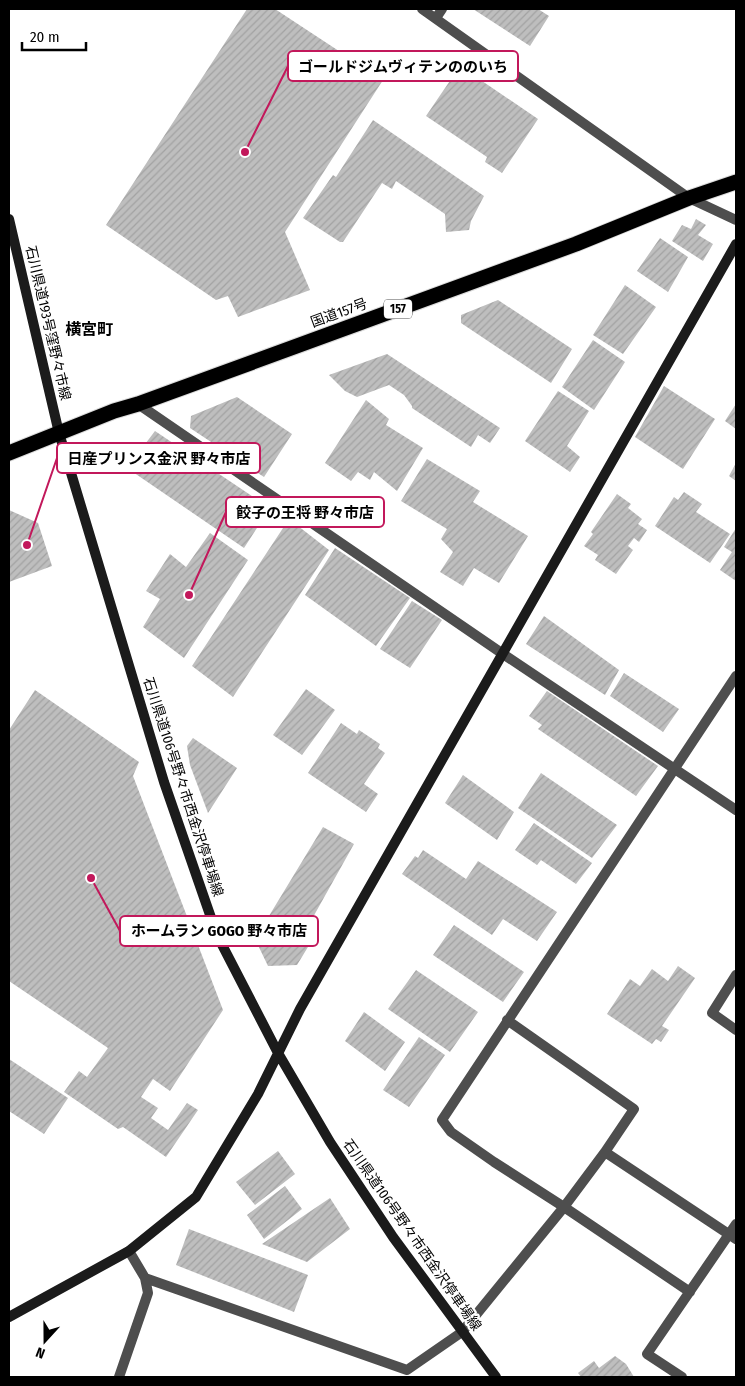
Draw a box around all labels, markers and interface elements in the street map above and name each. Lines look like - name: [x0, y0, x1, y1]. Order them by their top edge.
- scale bar: [22, 20, 86, 52]
- text: 20 m: [30, 28, 60, 46]
- callout: ゴールドジムヴィテンののいち: [288, 51, 518, 81]
- text: ゴールドジムヴィテンののいち: [298, 58, 508, 76]
- street label: 石川県道193号窪野々市線: [22, 244, 74, 402]
- street label: 国道157号: [308, 295, 370, 331]
- road number: 157: [384, 300, 412, 318]
- district label: 横宮町: [65, 320, 113, 339]
- callout: 日産プリンス金沢 野々市店: [57, 443, 260, 473]
- text: 日産プリンス金沢 野々市店: [68, 450, 250, 468]
- callout: 餃子の王将 野々市店: [226, 497, 384, 527]
- text: 餃子の王将 野々市店: [236, 504, 374, 522]
- street label: 石川県道106号野々市西金沢停車場線: [139, 675, 227, 899]
- callout: ホームラン GOGO 野々市店: [120, 916, 318, 946]
- text: ホームラン GOGO 野々市店: [131, 922, 307, 940]
- street label: 石川県道106号野々市西金沢停車場線: [339, 1136, 485, 1334]
- north arrow: [20, 1316, 70, 1366]
- text: N: [34, 1343, 47, 1362]

